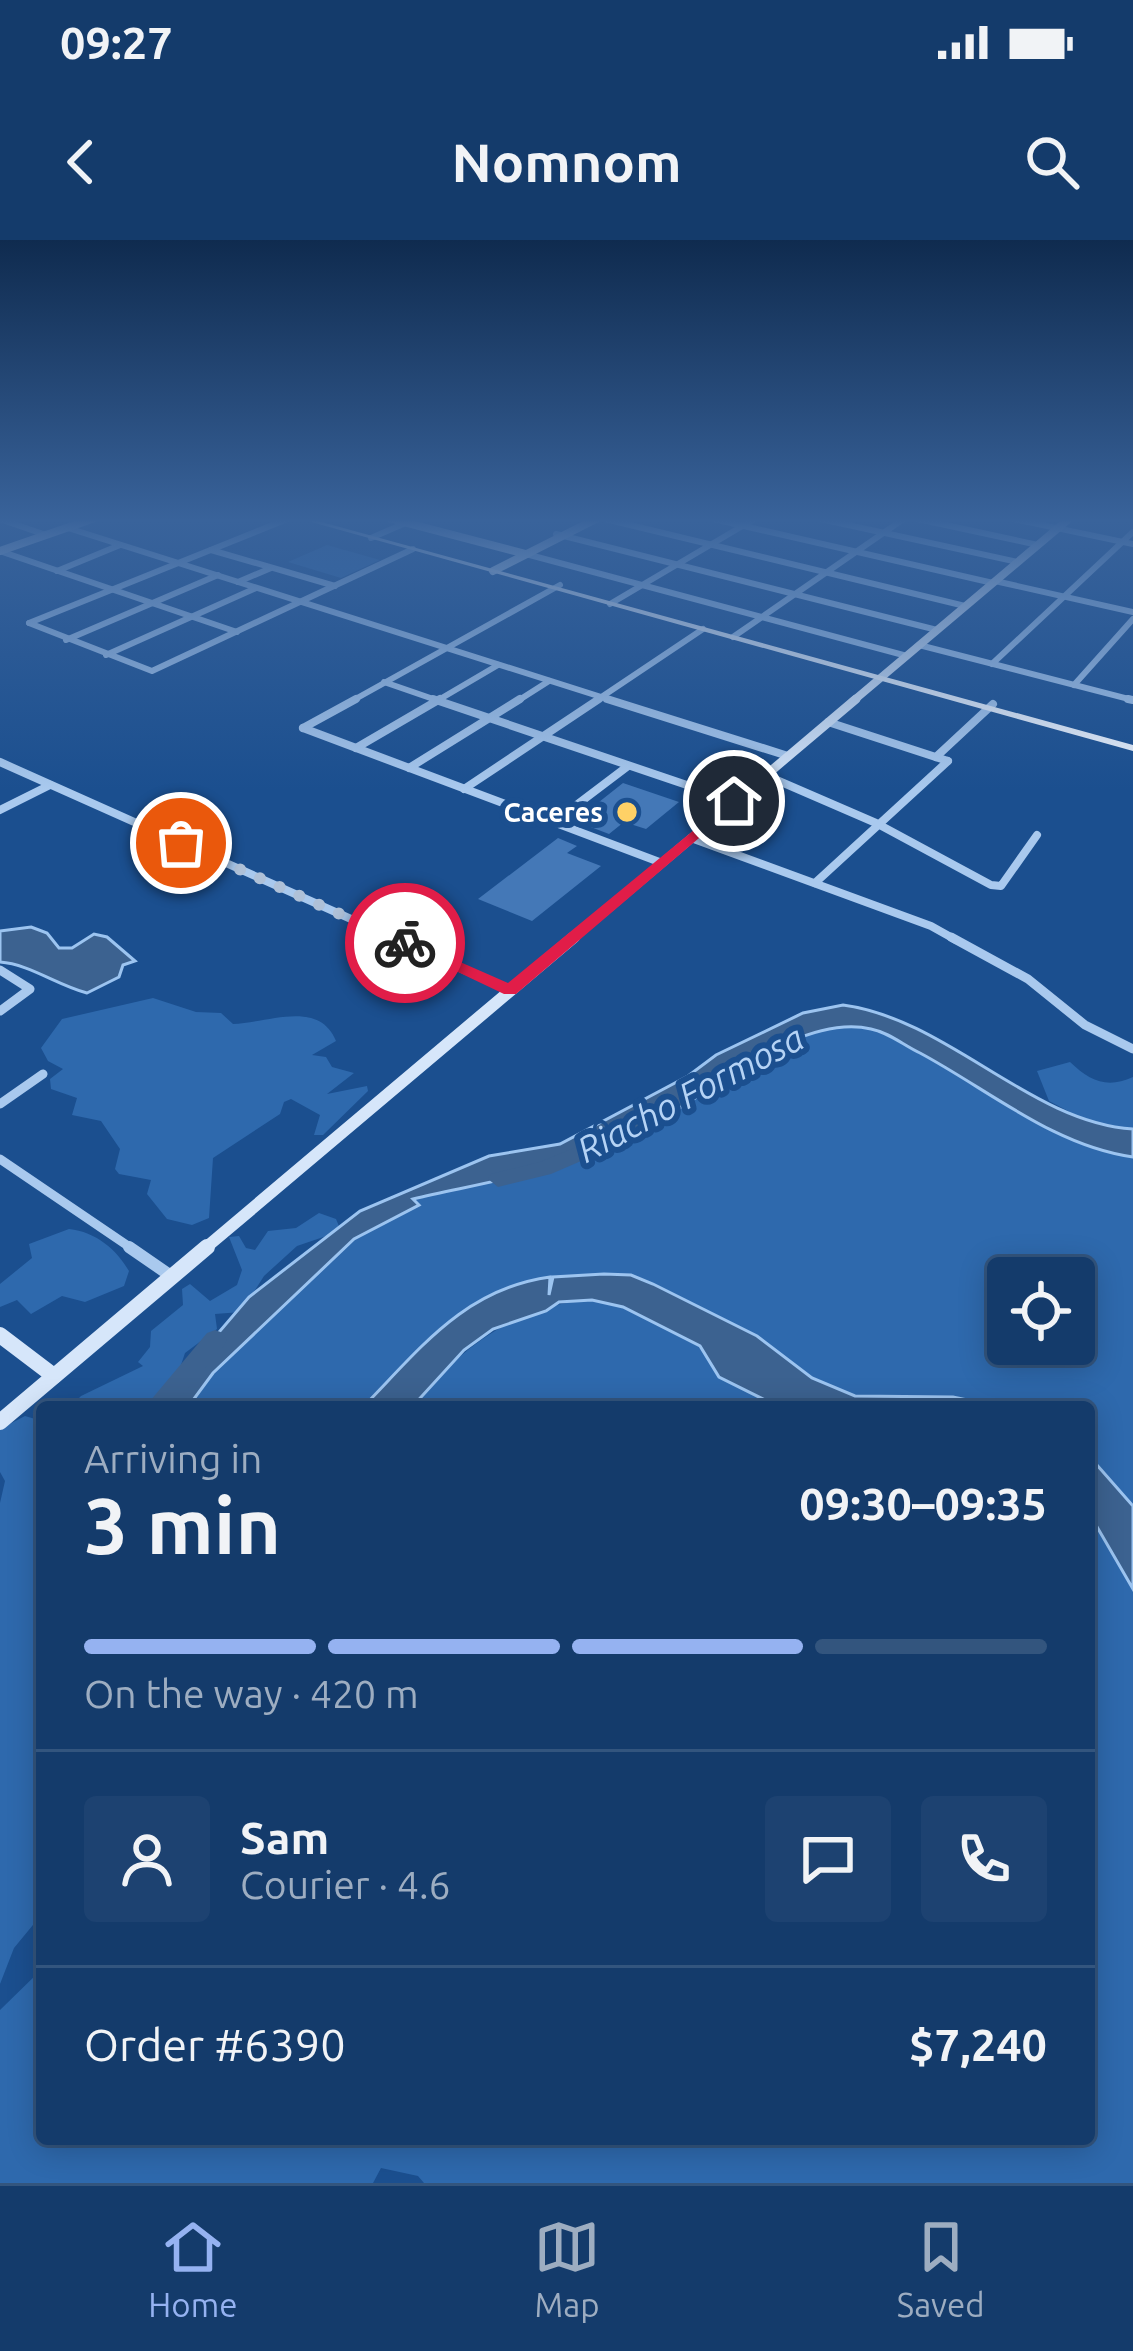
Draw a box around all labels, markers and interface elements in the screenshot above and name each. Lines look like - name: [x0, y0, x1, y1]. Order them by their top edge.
- text: 09:27: [60, 17, 173, 68]
- icon: back: [48, 129, 114, 195]
- icon: search: [1019, 129, 1085, 195]
- text: Nomnom: [452, 132, 682, 192]
- pin: [683, 750, 785, 852]
- icon: home: [701, 768, 767, 834]
- pin: [130, 792, 232, 894]
- place label: Caceres: [503, 797, 603, 827]
- marker: Caceres: [614, 799, 640, 825]
- icon: bag: [148, 810, 214, 876]
- courier: [345, 883, 465, 1003]
- icon: bike: [372, 910, 438, 976]
- water label: Riacho Formosa: [570, 1016, 810, 1170]
- map controls: [987, 1257, 1095, 1365]
- button: locate: [987, 1257, 1095, 1365]
- text: Arriving in: [84, 1437, 262, 1480]
- text: 09:30–09:35: [799, 1478, 1047, 1529]
- text: 3 min: [84, 1481, 281, 1569]
- text: On the way · 420 m: [84, 1672, 419, 1715]
- button: person: [84, 1796, 210, 1922]
- button: chat: [765, 1796, 891, 1922]
- button: phone: [921, 1796, 1047, 1922]
- text: Sam: [240, 1812, 329, 1863]
- text: Courier · 4.6: [240, 1863, 451, 1906]
- text: Order #6390: [84, 2019, 346, 2070]
- text: $7,240: [909, 2019, 1047, 2070]
- tab: Home: [148, 2214, 237, 2323]
- tab: Map: [534, 2214, 600, 2323]
- tab: Saved: [897, 2214, 985, 2323]

